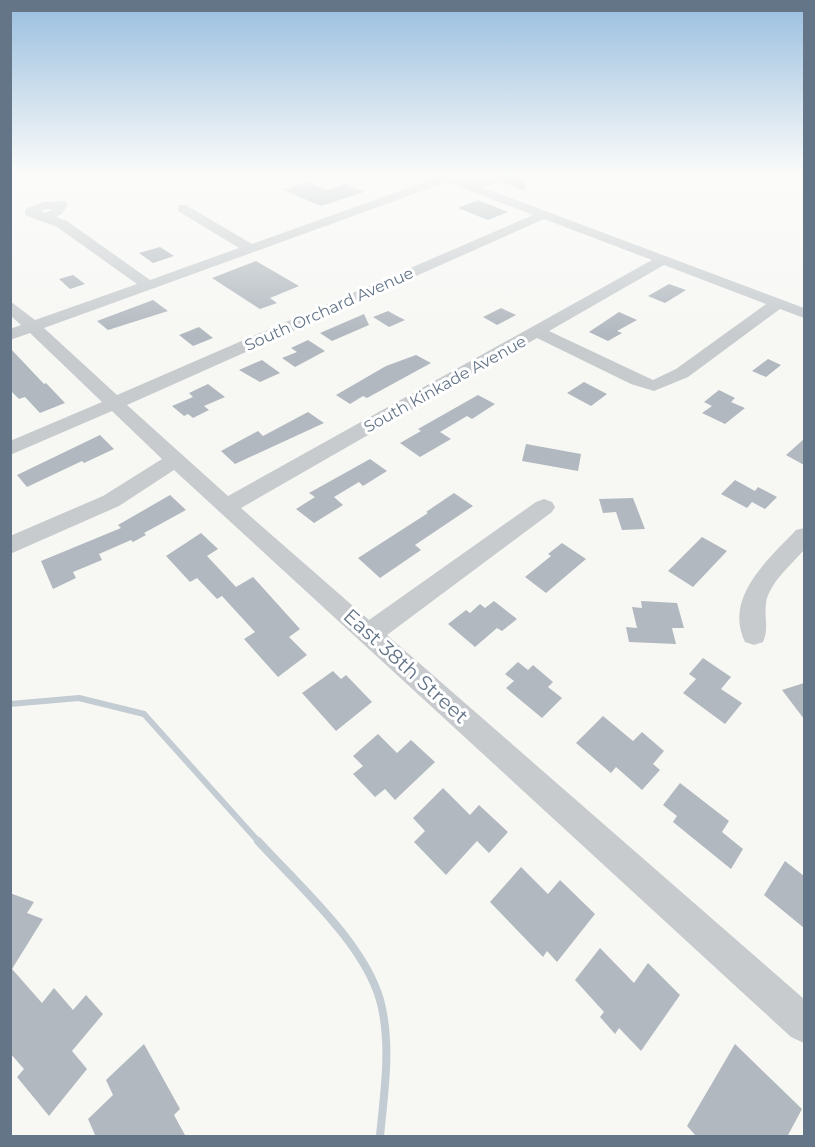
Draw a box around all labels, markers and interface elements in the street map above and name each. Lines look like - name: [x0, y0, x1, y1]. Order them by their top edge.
- street label: South Orchard Avenue: [242, 263, 416, 355]
- street label: South Kinkade Avenue: [361, 331, 529, 437]
- street label: East 38th Street: [339, 604, 473, 728]

